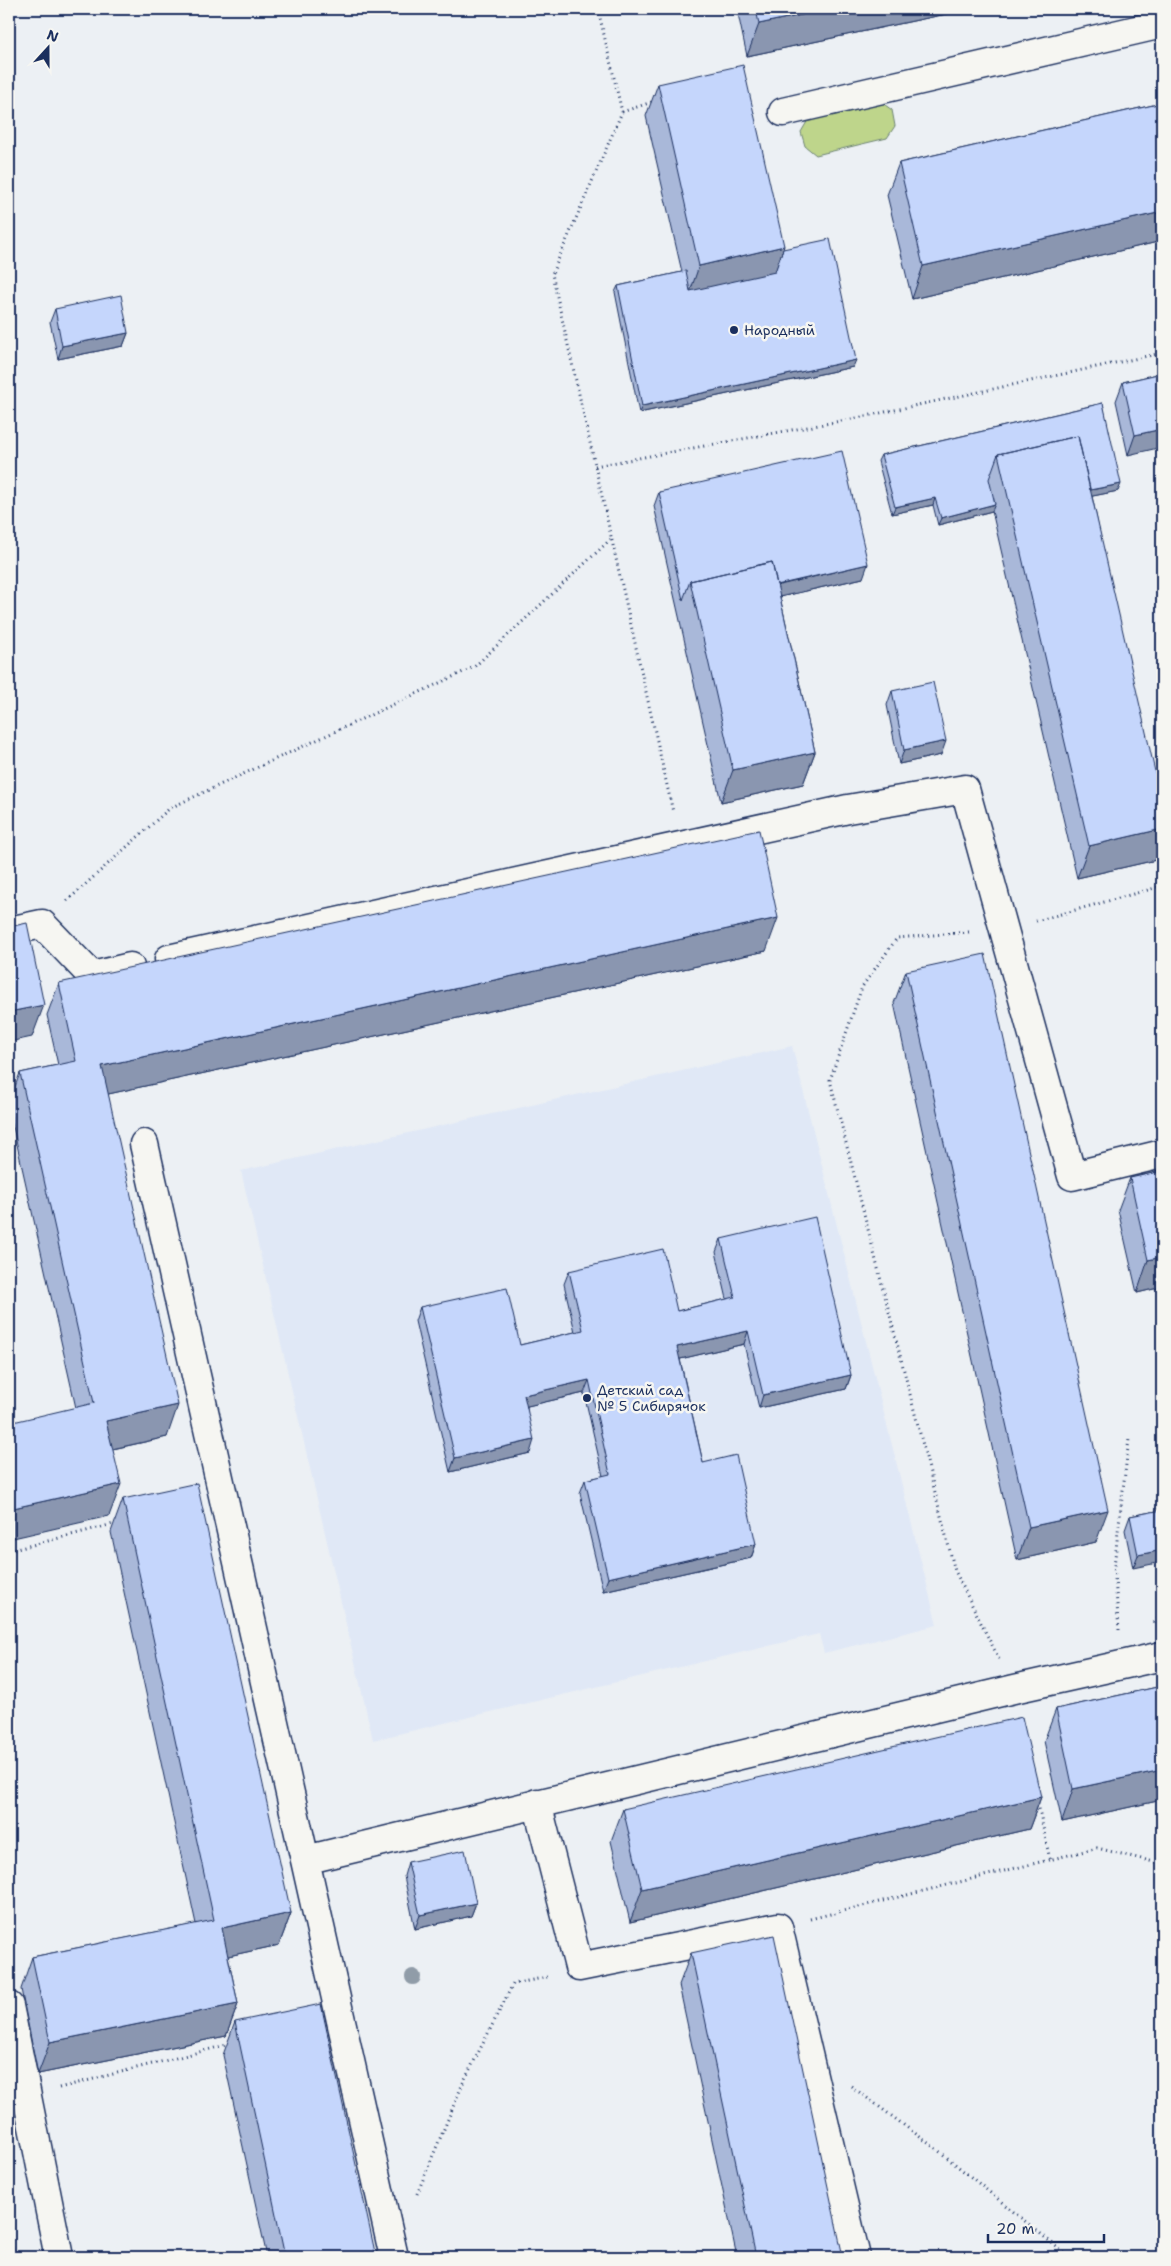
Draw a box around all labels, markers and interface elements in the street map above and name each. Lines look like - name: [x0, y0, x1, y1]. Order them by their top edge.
- north arrow: [22, 22, 72, 72]
- text: N: [44, 25, 61, 46]
- place label: Народный: [744, 321, 815, 339]
- marker: Народный: [728, 324, 740, 336]
- place label: Детский сад № 5 Сибирячок: [597, 1381, 706, 1415]
- marker: Детский сад № 5 Сибирячок: [581, 1392, 593, 1404]
- scale bar: [988, 2211, 1105, 2243]
- text: 20 m: [996, 2219, 1035, 2239]

